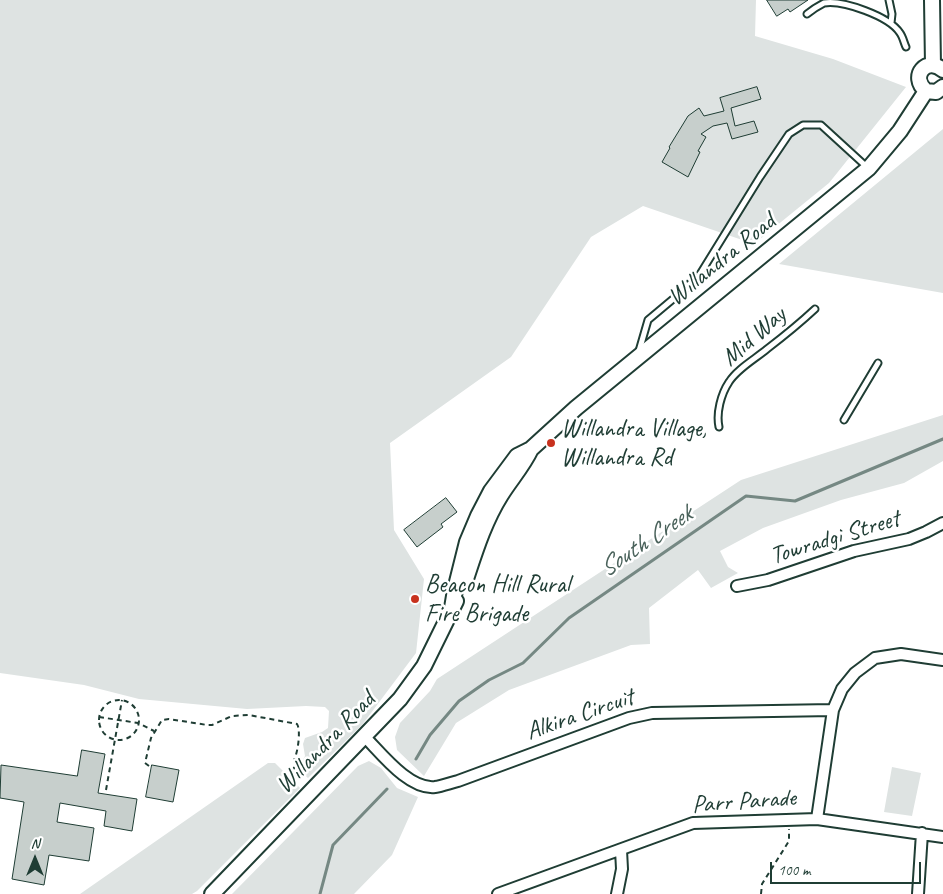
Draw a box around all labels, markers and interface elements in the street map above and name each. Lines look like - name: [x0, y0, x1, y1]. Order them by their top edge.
- street label: Willandra Road: [662, 207, 782, 313]
- street label: Mid Way: [716, 301, 792, 373]
- place label: Willandra Village, Willandra Rd: [561, 414, 707, 473]
- marker: Willandra Village, Willandra Rd: [545, 437, 557, 449]
- water label: South Creek: [593, 499, 699, 585]
- street label: Towradgi Street: [767, 504, 903, 572]
- place label: Beacon Hill Rural Fire Brigade: [425, 570, 570, 629]
- marker: Beacon Hill Rural Fire Brigade: [409, 593, 421, 605]
- street label: Alkira Circuit: [522, 683, 638, 747]
- street label: Willandra Road: [270, 686, 382, 800]
- street label: Parr Parade: [691, 783, 797, 821]
- north arrow: [10, 834, 60, 884]
- text: N: [31, 835, 39, 852]
- scale bar: [773, 852, 924, 884]
- text: 100 m: [778, 861, 810, 880]

